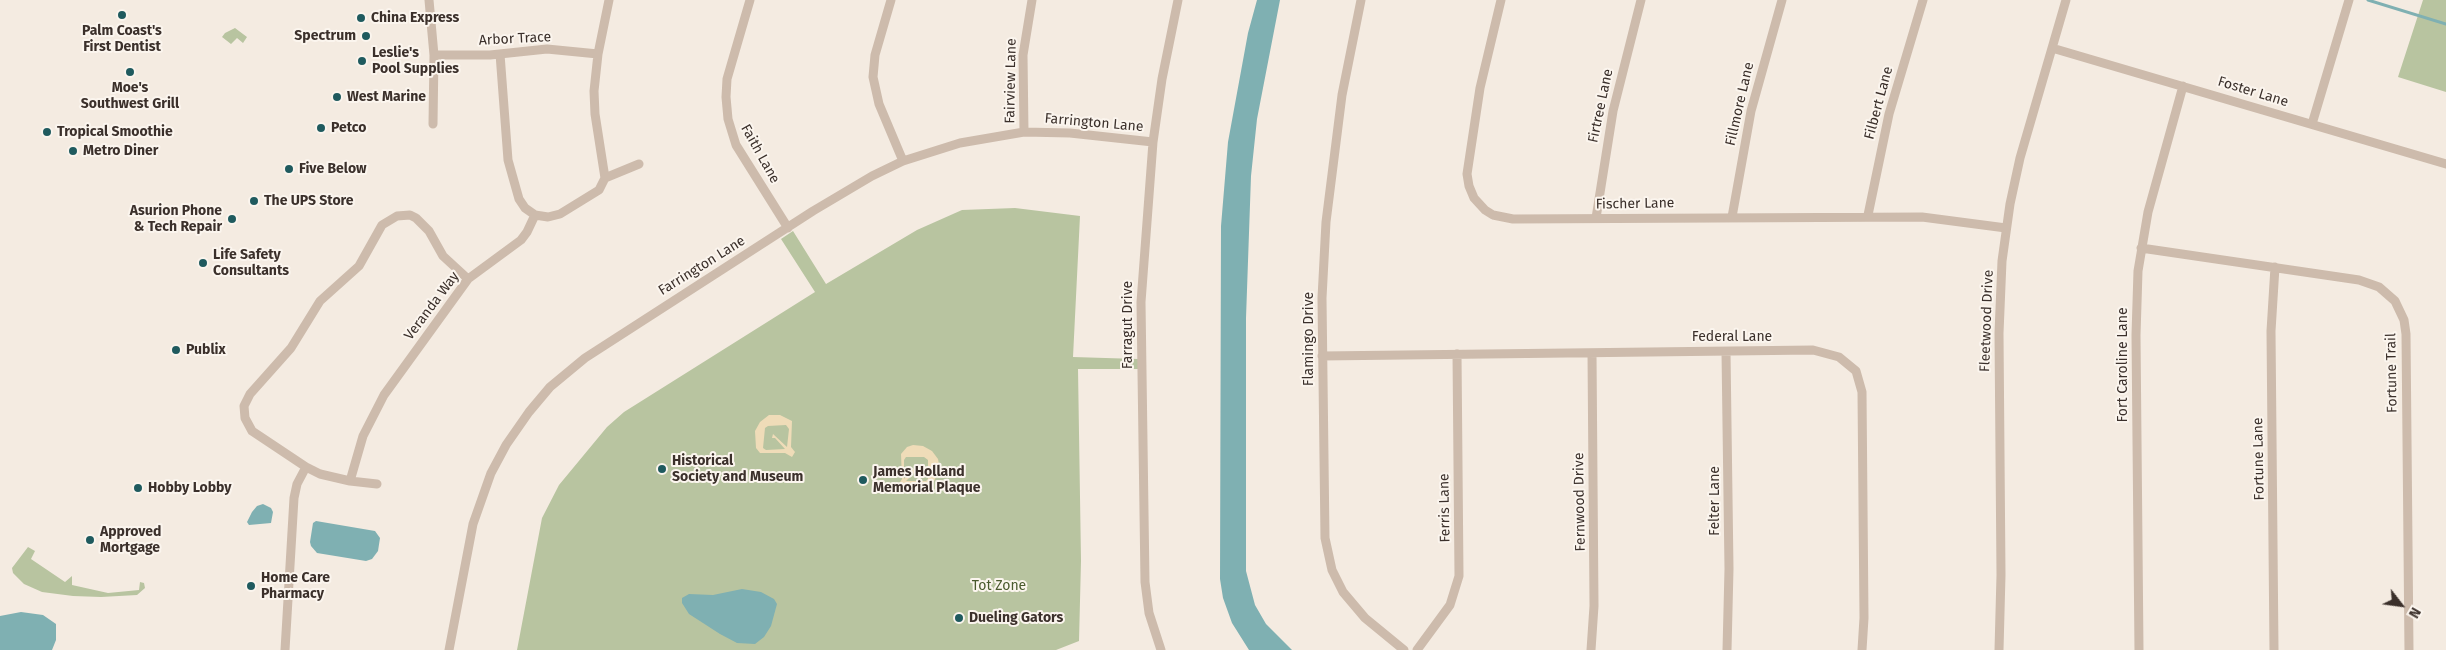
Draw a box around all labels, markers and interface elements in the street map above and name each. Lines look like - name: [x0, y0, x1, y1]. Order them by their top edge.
- marker: Palm Coast's First Dentist: [116, 9, 128, 21]
- place label: China Express: [371, 10, 459, 26]
- marker: China Express: [355, 12, 367, 24]
- place label: Palm Coast's First Dentist: [82, 23, 162, 56]
- place label: Spectrum: [294, 28, 356, 44]
- street label: Arbor Trace: [478, 29, 552, 49]
- marker: Spectrum: [360, 30, 372, 42]
- street label: Fairview Lane: [1002, 38, 1020, 124]
- place label: Leslie's Pool Supplies: [372, 45, 459, 78]
- marker: Leslie's Pool Supplies: [356, 55, 368, 67]
- street label: Fillmore Lane: [1722, 61, 1758, 147]
- street label: Filbert Lane: [1861, 65, 1897, 141]
- marker: Moe's Southwest Grill: [124, 66, 136, 78]
- street label: Firtree Lane: [1585, 68, 1617, 144]
- street label: Foster Lane: [2216, 73, 2290, 111]
- place label: Moe's Southwest Grill: [81, 80, 179, 112]
- place label: West Marine: [347, 89, 426, 105]
- marker: West Marine: [331, 91, 343, 103]
- street label: Farrington Lane: [1044, 110, 1144, 136]
- place label: Petco: [331, 120, 366, 136]
- marker: Petco: [315, 122, 327, 134]
- street label: Faith Lane: [737, 122, 783, 186]
- place label: Tropical Smoothie: [57, 124, 173, 140]
- marker: Tropical Smoothie: [41, 126, 53, 138]
- place label: Metro Diner: [83, 143, 158, 159]
- marker: Metro Diner: [67, 145, 79, 157]
- place label: Five Below: [299, 161, 367, 177]
- marker: Five Below: [283, 163, 295, 175]
- place label: The UPS Store: [264, 193, 354, 209]
- marker: The UPS Store: [248, 195, 260, 207]
- street label: Fischer Lane: [1595, 195, 1675, 213]
- place label: Asurion Phone & Tech Repair: [130, 203, 222, 236]
- marker: Asurion Phone & Tech Repair: [226, 213, 238, 225]
- street label: Farrington Lane: [656, 233, 748, 299]
- place label: Life Safety Consultants: [213, 247, 289, 280]
- marker: Life Safety Consultants: [197, 257, 209, 269]
- street label: Veranda Way: [401, 269, 463, 343]
- street label: Fleetwood Drive: [1977, 270, 1997, 372]
- street label: Farragut Drive: [1120, 281, 1136, 369]
- street label: Flamingo Drive: [1301, 292, 1317, 386]
- street label: Fort Caroline Lane: [2115, 307, 2131, 423]
- street label: Federal Lane: [1692, 329, 1772, 345]
- street label: Fortune Trail: [2383, 333, 2401, 413]
- place label: Publix: [186, 342, 226, 358]
- marker: Publix: [170, 344, 182, 356]
- street label: Fortune Lane: [2250, 417, 2268, 501]
- street label: Fernwood Drive: [1571, 452, 1589, 552]
- place label: Historical Society and Museum: [672, 453, 803, 486]
- marker: Historical Society and Museum: [656, 463, 668, 475]
- place label: James Holland Memorial Plaque: [873, 464, 980, 497]
- street label: Felter Lane: [1707, 466, 1723, 536]
- street label: Ferris Lane: [1436, 473, 1454, 543]
- marker: James Holland Memorial Plaque: [857, 474, 869, 486]
- place label: Hobby Lobby: [148, 480, 232, 496]
- marker: Hobby Lobby: [132, 482, 144, 494]
- place label: Approved Mortgage: [100, 524, 161, 556]
- marker: Approved Mortgage: [84, 534, 96, 546]
- place label: Home Care Pharmacy: [261, 570, 330, 602]
- park label: Tot Zone: [972, 578, 1026, 594]
- marker: Home Care Pharmacy: [245, 580, 257, 592]
- north arrow: [2376, 580, 2426, 630]
- text: N: [2405, 604, 2424, 621]
- place label: Dueling Gators: [969, 610, 1063, 626]
- marker: Dueling Gators: [953, 612, 965, 624]

